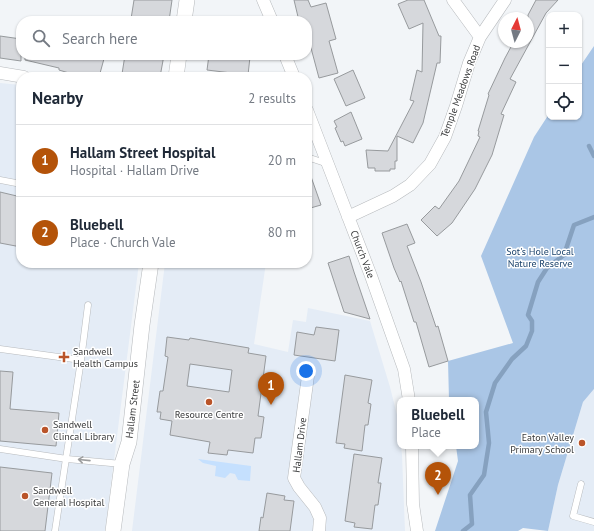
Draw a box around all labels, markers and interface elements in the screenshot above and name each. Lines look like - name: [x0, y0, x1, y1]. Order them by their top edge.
- north arrow: [498, 12, 534, 48]
- map controls: [546, 12, 582, 120]
- button: +: [546, 12, 582, 48]
- search box: [16, 16, 312, 60]
- icon: search: [30, 27, 52, 49]
- text: Search here: [62, 29, 138, 48]
- street label: Temple Meadows Road: [438, 43, 483, 139]
- button: −: [546, 48, 582, 84]
- button: locate: [546, 84, 582, 120]
- text: Nearby: [32, 87, 83, 109]
- text: 2 results: [248, 90, 296, 107]
- text: Hallam Street Hospital: [70, 143, 215, 162]
- text: 1: [41, 152, 49, 169]
- text: 20 m: [268, 152, 296, 169]
- text: Hospital · Hallam Drive: [70, 162, 199, 179]
- text: Bluebell: [70, 215, 123, 234]
- text: 2: [41, 224, 49, 241]
- text: 80 m: [268, 224, 296, 241]
- street label: Church Vale: [347, 228, 378, 280]
- text: Place · Church Vale: [70, 234, 176, 251]
- park label: Sot's Hole Local Nature Reserve: [506, 245, 574, 270]
- place label: Sandwell Health Campus: [73, 345, 138, 370]
- marker: Sandwell Health Campus: [58, 351, 70, 363]
- your location: [296, 361, 316, 381]
- pin: 1: [258, 372, 284, 405]
- street label: Hallam Street: [122, 378, 143, 439]
- marker: Resource Centre: [204, 397, 214, 407]
- popup: [397, 397, 479, 449]
- text: Bluebell: [411, 405, 465, 424]
- place label: Resource Centre: [175, 408, 243, 421]
- street label: Hallam Drive: [290, 417, 309, 473]
- place label: Sandwell Clincal Library: [53, 418, 115, 443]
- text: Place: [411, 424, 441, 441]
- marker: Sandwell Clincal Library: [40, 425, 50, 435]
- place label: Eaton Valley Primary School: [510, 431, 574, 456]
- marker: Eaton Valley Primary School: [577, 438, 587, 448]
- one-way arrow: [78, 457, 91, 464]
- pin: 2: [425, 462, 451, 495]
- place label: Sandwell General Hospital: [33, 484, 104, 509]
- marker: Sandwell General Hospital: [20, 491, 30, 501]

